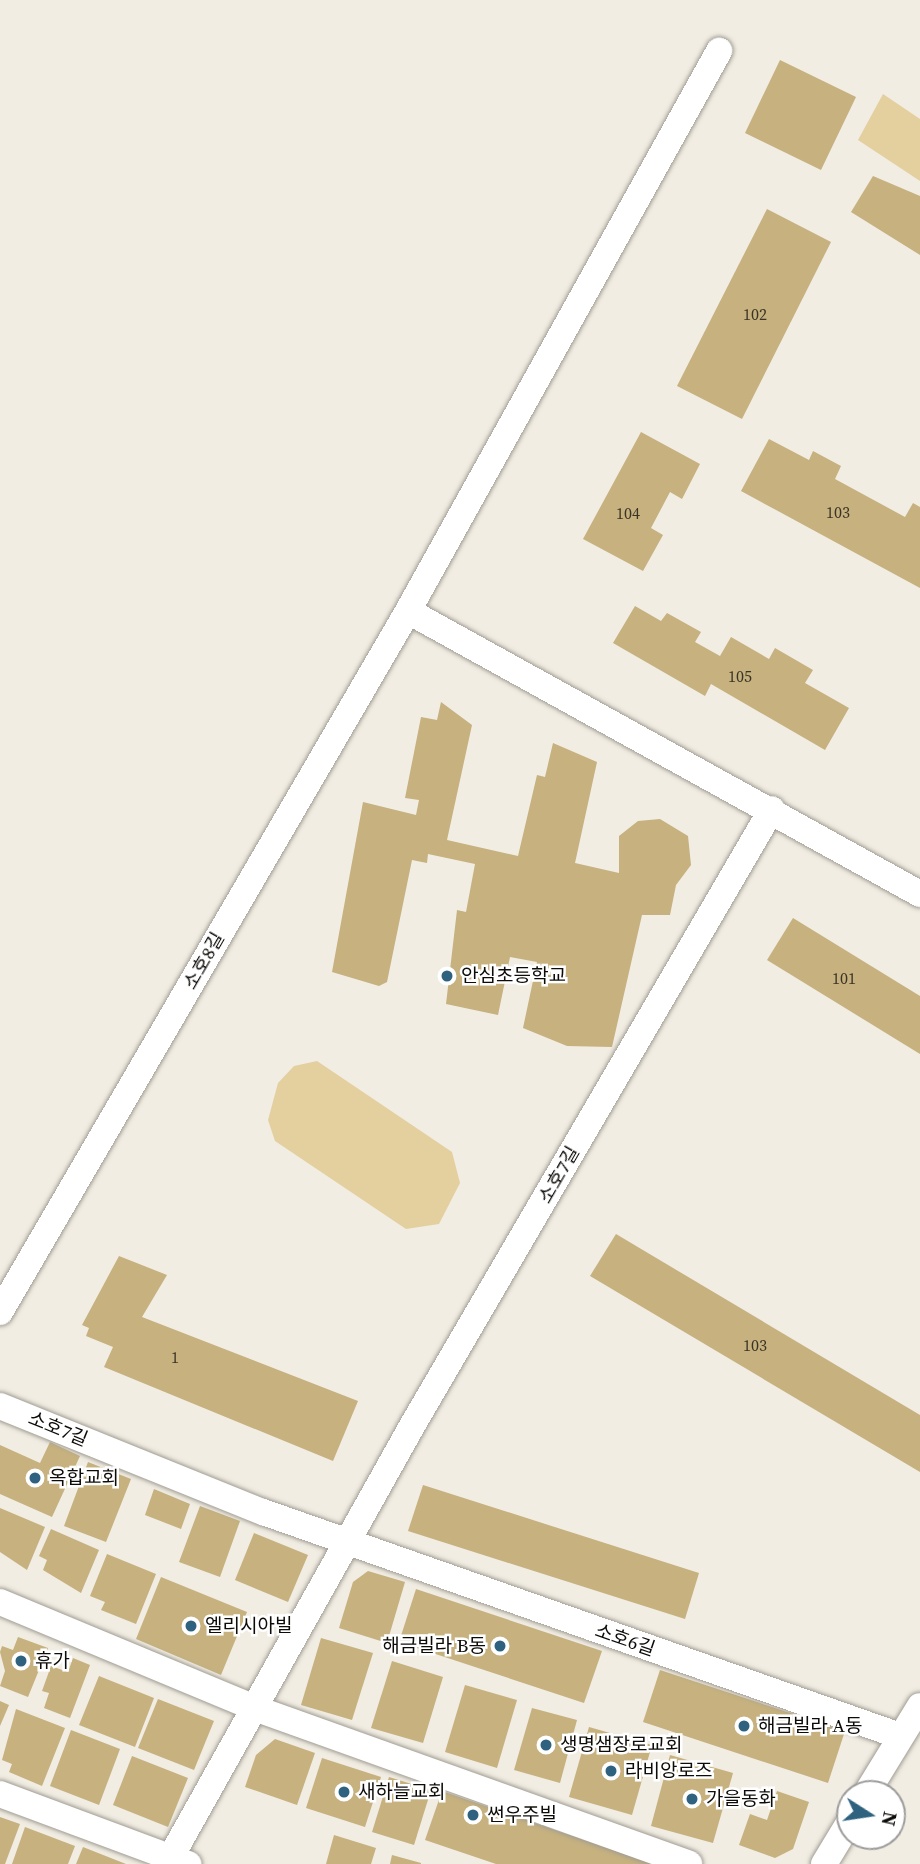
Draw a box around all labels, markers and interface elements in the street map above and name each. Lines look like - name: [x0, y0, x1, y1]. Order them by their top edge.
- house number: 102: [743, 304, 767, 324]
- house number: 103: [826, 502, 850, 522]
- house number: 104: [616, 503, 640, 523]
- house number: 105: [728, 666, 752, 686]
- street label: 소호8길: [179, 928, 229, 994]
- place label: 안심초등학교: [461, 965, 566, 987]
- marker: 안심초등학교: [439, 968, 455, 984]
- house number: 101: [832, 968, 856, 988]
- street label: 소호7길: [534, 1142, 584, 1208]
- house number: 103: [743, 1335, 767, 1355]
- house number: 1: [171, 1347, 179, 1367]
- street label: 소호7길: [25, 1407, 91, 1451]
- place label: 옥합교회: [49, 1467, 119, 1489]
- marker: 옥합교회: [27, 1470, 43, 1486]
- place label: 엘리시아빌: [205, 1615, 292, 1637]
- marker: 엘리시아빌: [183, 1618, 199, 1634]
- street label: 소호6길: [592, 1619, 658, 1661]
- place label: 해금빌라 B동: [382, 1635, 486, 1657]
- marker: 해금빌라 B동: [492, 1638, 508, 1654]
- place label: 휴가: [35, 1650, 70, 1672]
- marker: 휴가: [13, 1653, 29, 1669]
- place label: 해금빌라 A동: [758, 1715, 862, 1737]
- marker: 해금빌라 A동: [736, 1718, 752, 1734]
- place label: 생명샘장로교회: [560, 1734, 682, 1756]
- marker: 생명샘장로교회: [538, 1737, 554, 1753]
- place label: 라비앙로즈: [625, 1760, 712, 1782]
- marker: 라비앙로즈: [603, 1763, 619, 1779]
- north arrow: [836, 1780, 906, 1850]
- place label: 새하늘교회: [358, 1781, 445, 1803]
- marker: 새하늘교회: [336, 1784, 352, 1800]
- place label: 가을동화: [706, 1788, 776, 1810]
- marker: 가을동화: [684, 1791, 700, 1807]
- place label: 썬우주빌: [487, 1804, 557, 1826]
- marker: 썬우주빌: [465, 1807, 481, 1823]
- text: N: [875, 1809, 904, 1828]

